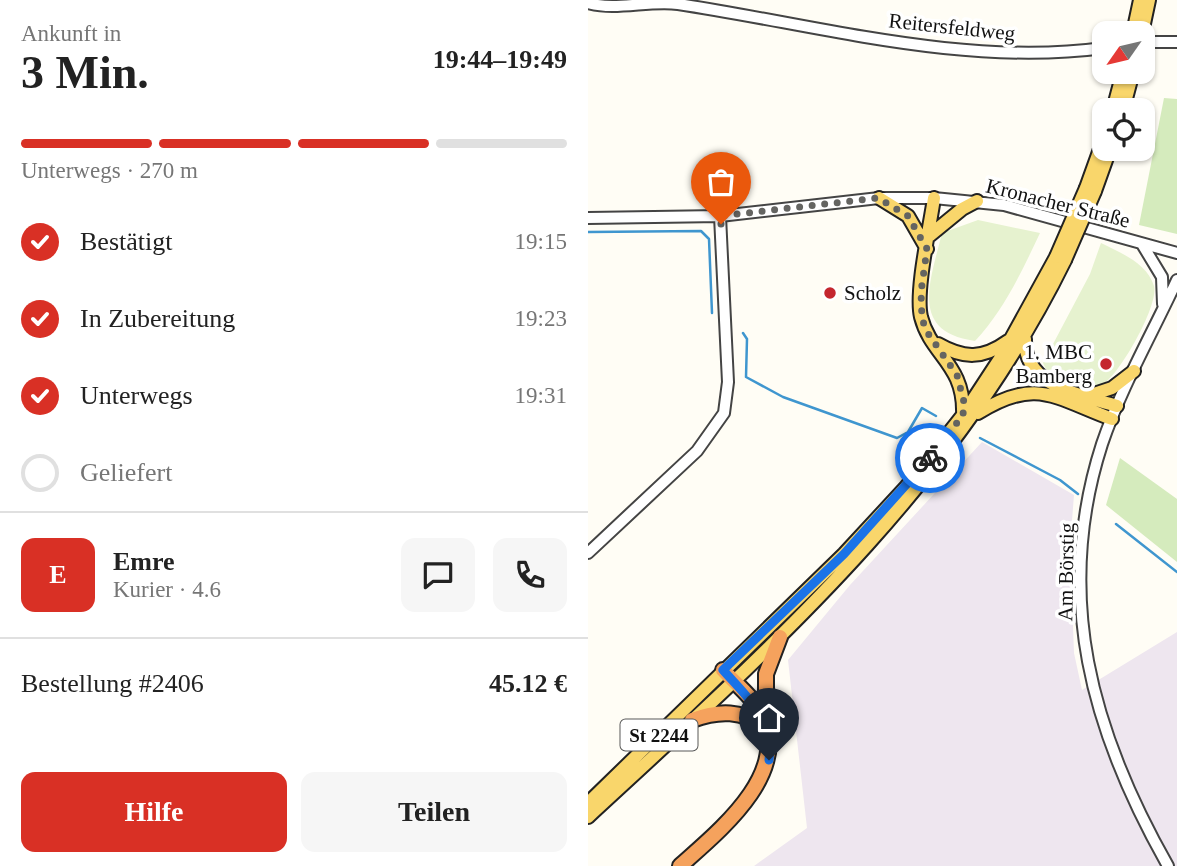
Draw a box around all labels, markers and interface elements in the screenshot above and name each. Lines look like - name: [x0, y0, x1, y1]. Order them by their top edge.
- street label: Reitersfeldweg: [888, 8, 1017, 46]
- text: Ankunft in: [21, 21, 121, 46]
- north arrow: [1092, 21, 1155, 84]
- map controls: [1092, 21, 1155, 161]
- text: 19:44–19:49: [433, 45, 567, 74]
- text: 3 Min.: [21, 47, 149, 98]
- button: locate: [1092, 98, 1155, 161]
- pin: [691, 152, 751, 224]
- text: Unterwegs · 270 m: [21, 158, 198, 183]
- icon: bag: [702, 163, 740, 201]
- street label: Kronacher Straße: [984, 174, 1132, 232]
- icon: check: [21, 223, 59, 261]
- text: Bestätigt: [80, 227, 172, 256]
- text: 19:15: [515, 229, 567, 254]
- place label: Scholz: [844, 281, 901, 305]
- marker: Scholz: [822, 285, 838, 301]
- icon: check: [21, 300, 59, 338]
- text: In Zubereitung: [80, 304, 235, 333]
- text: 19:23: [515, 306, 567, 331]
- place label: 1. MBC Bamberg: [1015, 340, 1092, 388]
- marker: 1. MBC Bamberg: [1098, 356, 1114, 372]
- icon: check: [21, 377, 59, 415]
- text: Unterwegs: [80, 381, 193, 410]
- text: 19:31: [515, 383, 567, 408]
- courier: [895, 423, 965, 493]
- icon: bike: [911, 439, 949, 477]
- text: Geliefert: [80, 458, 172, 487]
- street label: Am Börstig: [1053, 522, 1079, 621]
- button: chat: [401, 538, 475, 612]
- button: phone: [493, 538, 567, 612]
- text: Emre: [113, 547, 175, 576]
- text: E: [49, 560, 67, 589]
- text: Kurier · 4.6: [113, 577, 221, 602]
- text: Bestellung #2406: [21, 669, 204, 698]
- text: 45.12 €: [489, 669, 567, 698]
- pin: [739, 688, 799, 760]
- icon: home: [750, 699, 788, 737]
- road number: St 2244: [620, 720, 698, 750]
- button: Hilfe: [21, 772, 287, 852]
- button: Teilen: [301, 772, 567, 852]

